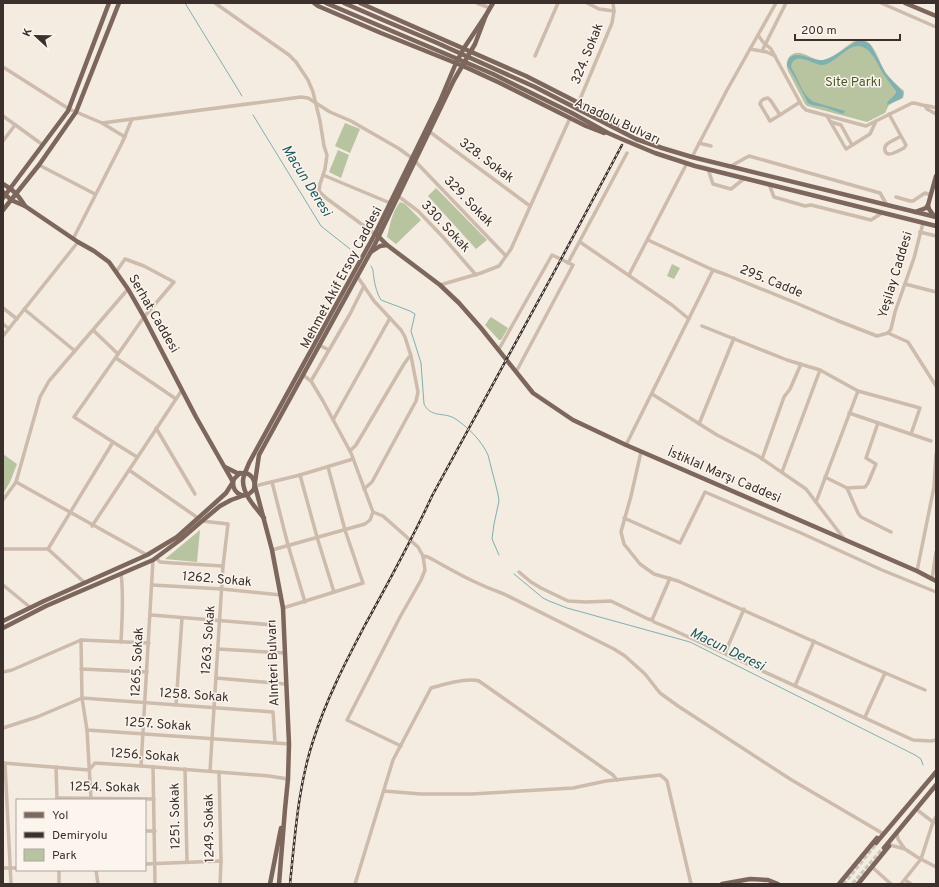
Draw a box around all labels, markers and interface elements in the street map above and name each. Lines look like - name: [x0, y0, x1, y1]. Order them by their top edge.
- north arrow: [16, 16, 56, 56]
- scale bar: [795, 16, 900, 42]
- street label: 324. Sokak: [568, 21, 608, 87]
- text: 200 m: [801, 23, 837, 39]
- text: K: [20, 26, 36, 39]
- park label: Site Parkı: [825, 75, 881, 91]
- street label: Anadolu Bulvarı: [572, 95, 662, 149]
- street label: 328. Sokak: [455, 135, 517, 187]
- water label: Macun Deresi: [277, 142, 335, 221]
- street label: 329. Sokak: [440, 173, 496, 231]
- street label: 330. Sokak: [417, 198, 473, 256]
- street label: Mehmet Akif Ersoy Caddesi: [298, 204, 386, 352]
- street label: Yeşilay Caddesi: [875, 230, 917, 320]
- street label: 295. Cadde: [737, 262, 805, 302]
- street label: Serhat Caddesi: [124, 272, 182, 356]
- street label: İstiklal Marşı Caddesi: [665, 443, 784, 507]
- street label: 1262. Sokak: [182, 569, 252, 591]
- street label: 1263. Sokak: [199, 605, 219, 675]
- street label: Alınteri Bulvarı: [264, 619, 284, 707]
- water label: Macun Deresi: [687, 625, 768, 676]
- street label: 1265. Sokak: [128, 627, 148, 697]
- street label: 1258. Sokak: [159, 686, 229, 706]
- street label: 1257. Sokak: [124, 715, 192, 735]
- street label: 1256. Sokak: [110, 746, 180, 766]
- street label: 1254. Sokak: [70, 779, 140, 797]
- street label: 1251. Sokak: [167, 782, 185, 850]
- street label: 1249. Sokak: [201, 793, 219, 863]
- legend: [16, 799, 146, 871]
- text: Yol: [52, 808, 68, 824]
- text: Demiryolu: [52, 828, 108, 844]
- text: Park: [52, 848, 77, 864]

